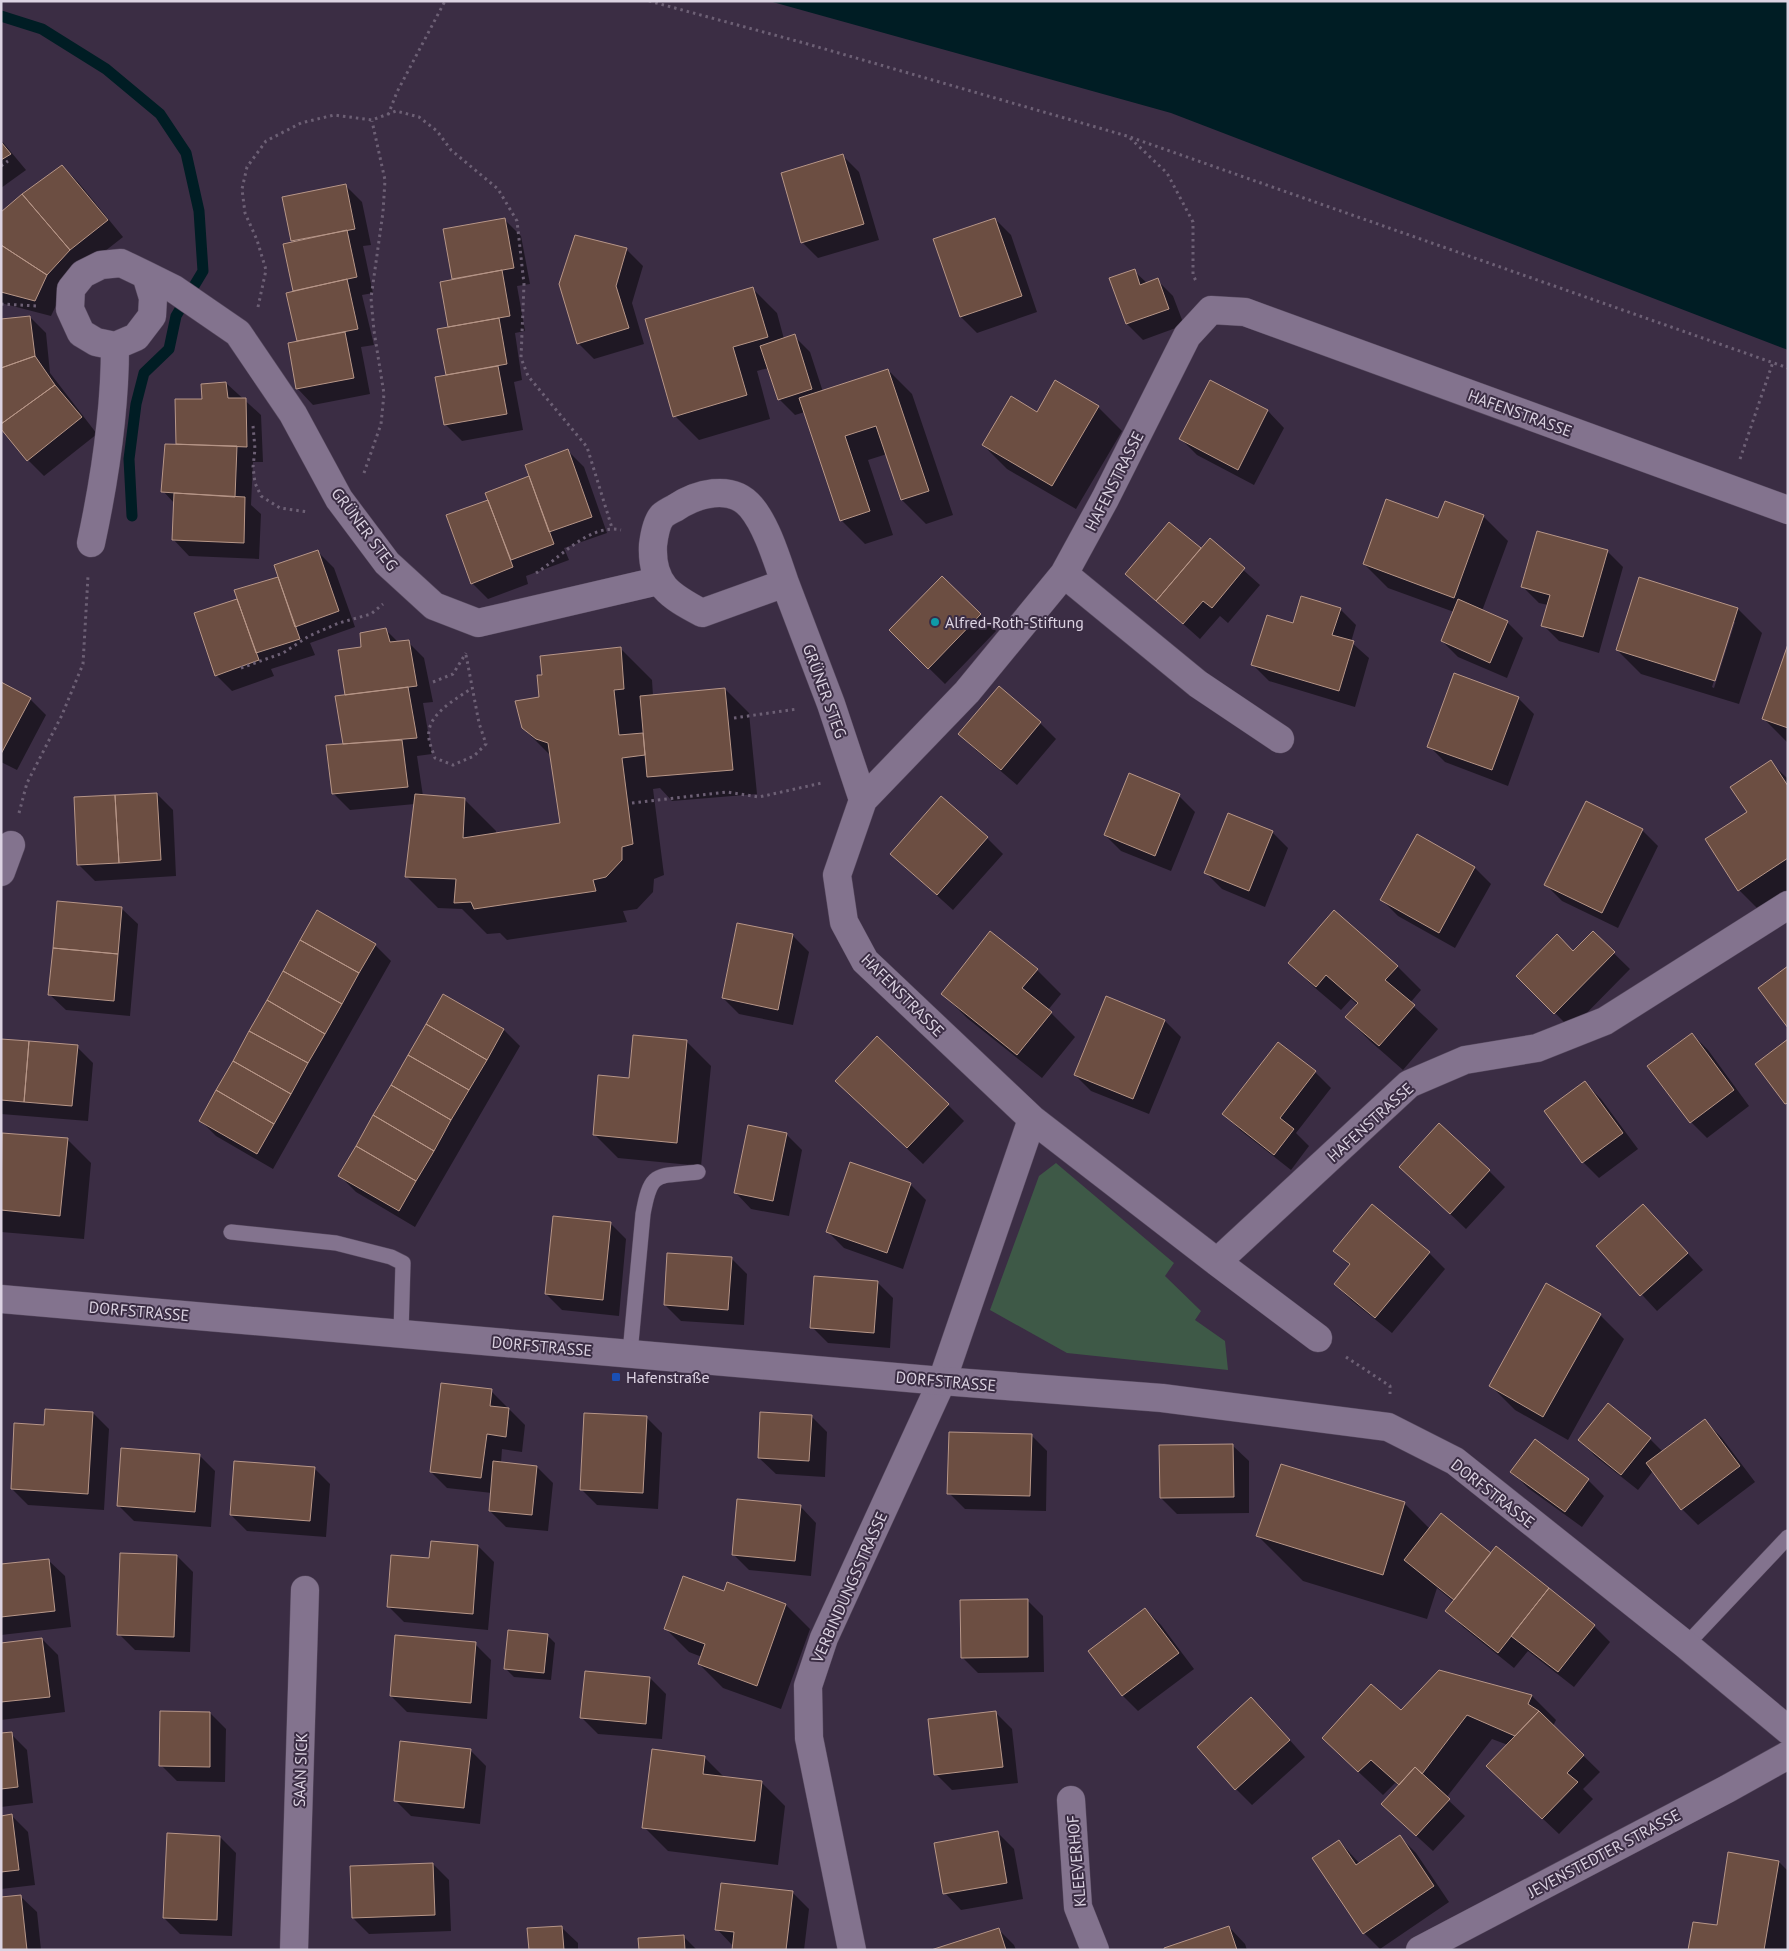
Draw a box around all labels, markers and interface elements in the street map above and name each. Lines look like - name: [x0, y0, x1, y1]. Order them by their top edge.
- street label: HAFENSTRASSE: [1465, 385, 1575, 441]
- street label: HAFENSTRASSE: [1080, 428, 1148, 534]
- street label: GRÜNER STEG: [327, 484, 403, 574]
- place label: Alfred-Roth-Stiftung: [945, 612, 1084, 632]
- marker: Alfred-Roth-Stiftung: [929, 616, 941, 628]
- street label: GRÜNER STEG: [799, 641, 851, 741]
- street label: HAFENSTRASSE: [857, 949, 949, 1041]
- street label: HAFENSTRASSE: [1323, 1078, 1417, 1166]
- street label: DORFSTRASSE: [88, 1297, 190, 1325]
- street label: DORFSTRASSE: [491, 1332, 593, 1360]
- place label: Hafenstraße: [626, 1367, 710, 1387]
- street label: DORFSTRASSE: [895, 1367, 997, 1395]
- marker: Hafenstraße: [610, 1371, 622, 1383]
- street label: DORFSTRASSE: [1447, 1454, 1539, 1532]
- street label: VERBINDUNGSSTRASSE: [806, 1508, 891, 1667]
- street label: SAAN SICK: [289, 1732, 311, 1807]
- street label: JEVENSTEDTER STRASSE: [1523, 1804, 1684, 1902]
- street label: KLEEVERHOF: [1062, 1814, 1090, 1908]

